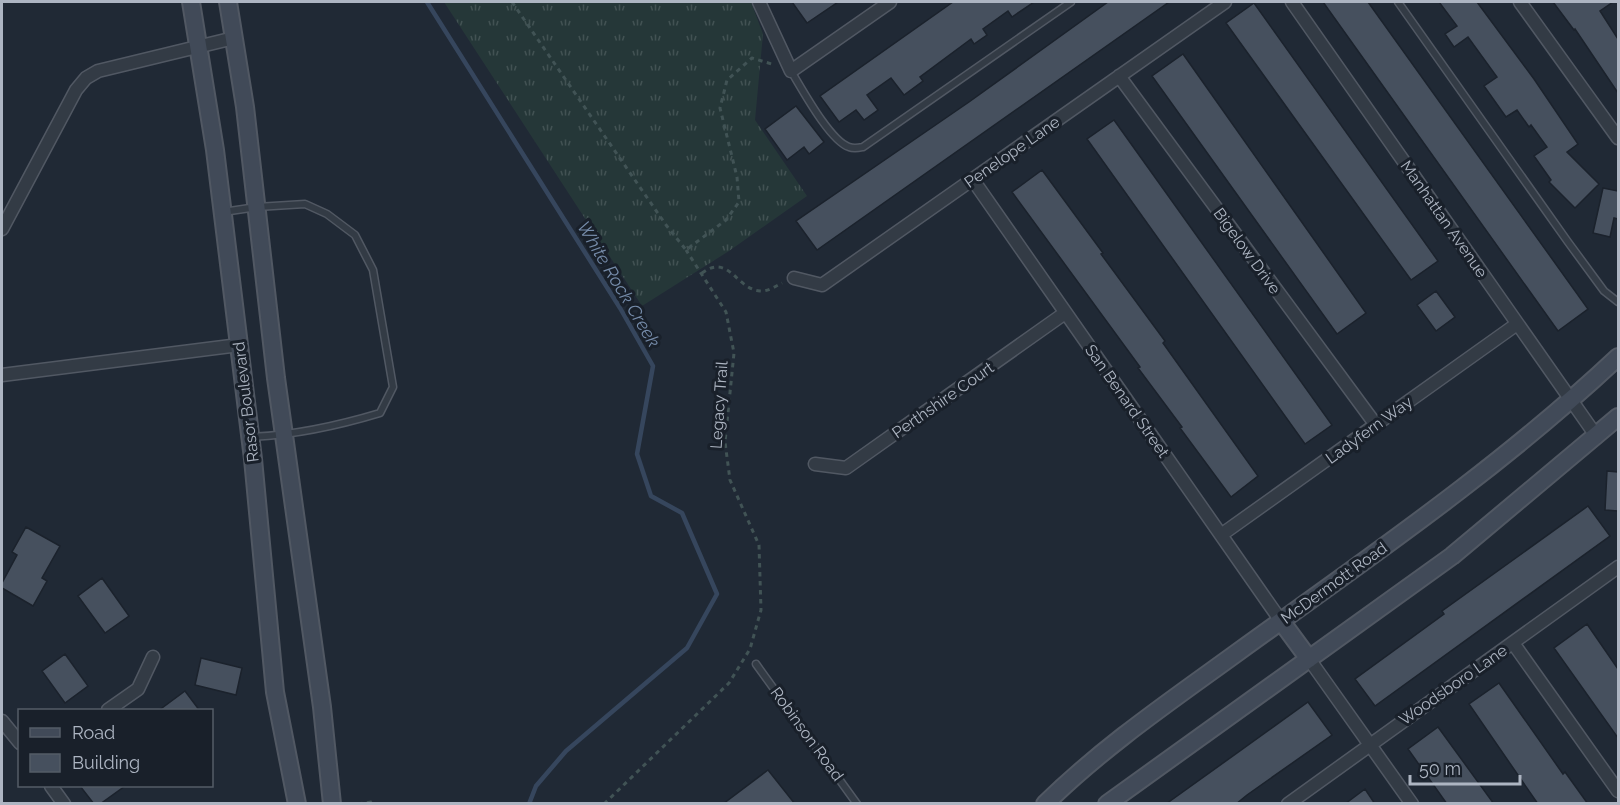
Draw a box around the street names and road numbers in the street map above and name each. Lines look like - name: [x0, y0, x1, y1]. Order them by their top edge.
- street label: Penelope Lane: [961, 112, 1063, 192]
- street label: Manhattan Avenue: [1397, 157, 1491, 281]
- street label: Bigelow Drive: [1209, 204, 1285, 298]
- street label: Rasor Boulevard: [229, 341, 263, 463]
- street label: San Benard Street: [1081, 341, 1173, 462]
- street label: Perthshire Court: [888, 357, 998, 442]
- street label: Legacy Trail: [706, 360, 732, 450]
- street label: Ladyfern Way: [1322, 392, 1416, 468]
- street label: McDermott Road: [1277, 538, 1391, 628]
- street label: Woodsboro Lane: [1395, 641, 1511, 729]
- street label: Robinson Road: [767, 683, 847, 785]

